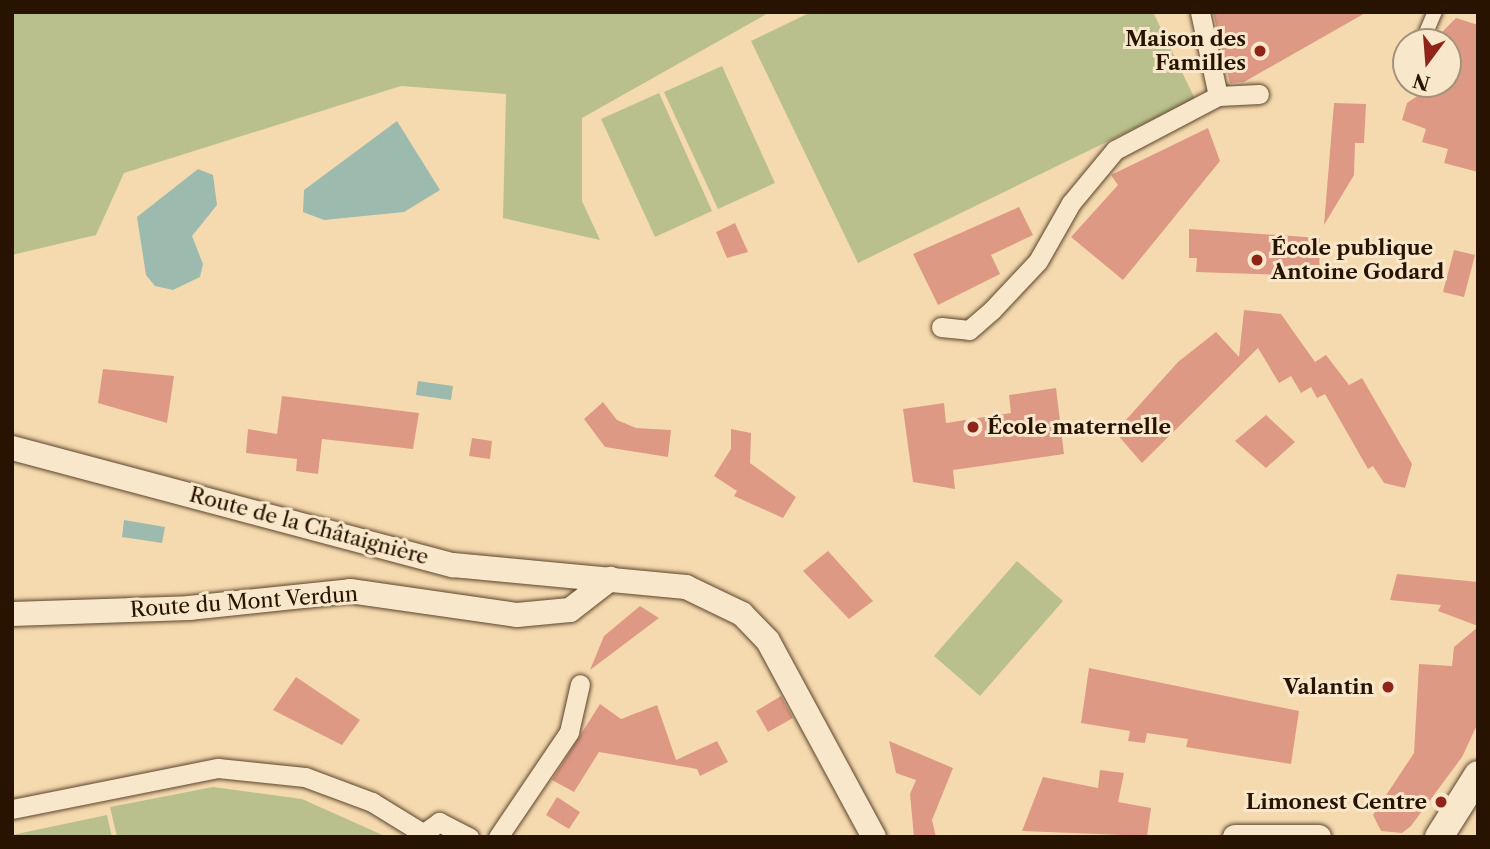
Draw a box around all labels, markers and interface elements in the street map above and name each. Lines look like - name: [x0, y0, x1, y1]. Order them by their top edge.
- place label: Maison des Familles: [1125, 26, 1246, 76]
- north arrow: [1392, 28, 1462, 98]
- marker: Maison des Familles: [1252, 43, 1268, 59]
- text: N: [1411, 68, 1433, 95]
- place label: École publique Antoine Godard: [1271, 235, 1444, 285]
- marker: École publique Antoine Godard: [1249, 252, 1265, 268]
- place label: École maternelle: [987, 414, 1171, 440]
- marker: École maternelle: [965, 419, 981, 435]
- street label: Route de la Châtaignière: [187, 482, 431, 570]
- street label: Route du Mont Verdun: [129, 581, 359, 623]
- place label: Valantin: [1283, 674, 1374, 700]
- marker: Valantin: [1380, 679, 1396, 695]
- place label: Limonest Centre: [1246, 789, 1427, 815]
- marker: Limonest Centre: [1433, 794, 1449, 810]

